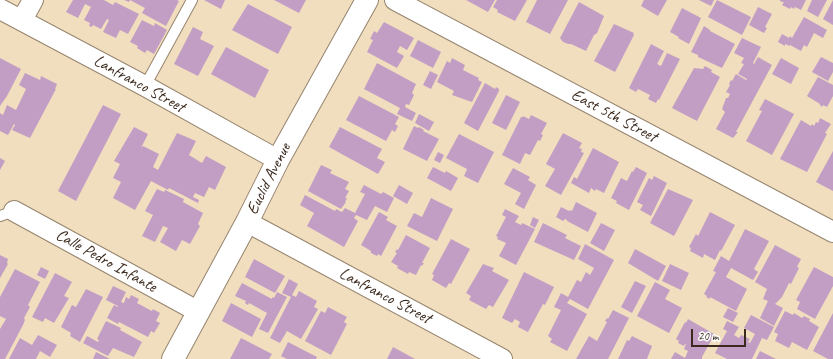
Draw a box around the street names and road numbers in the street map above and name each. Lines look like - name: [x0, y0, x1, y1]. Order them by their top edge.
- street label: Lanfranco Street: [90, 51, 188, 117]
- street label: East 5th Street: [568, 85, 660, 147]
- street label: Euclid Avenue: [242, 140, 296, 218]
- street label: Calle Pedro Infante: [52, 225, 160, 297]
- street label: Lanfranco Street: [336, 263, 434, 329]

